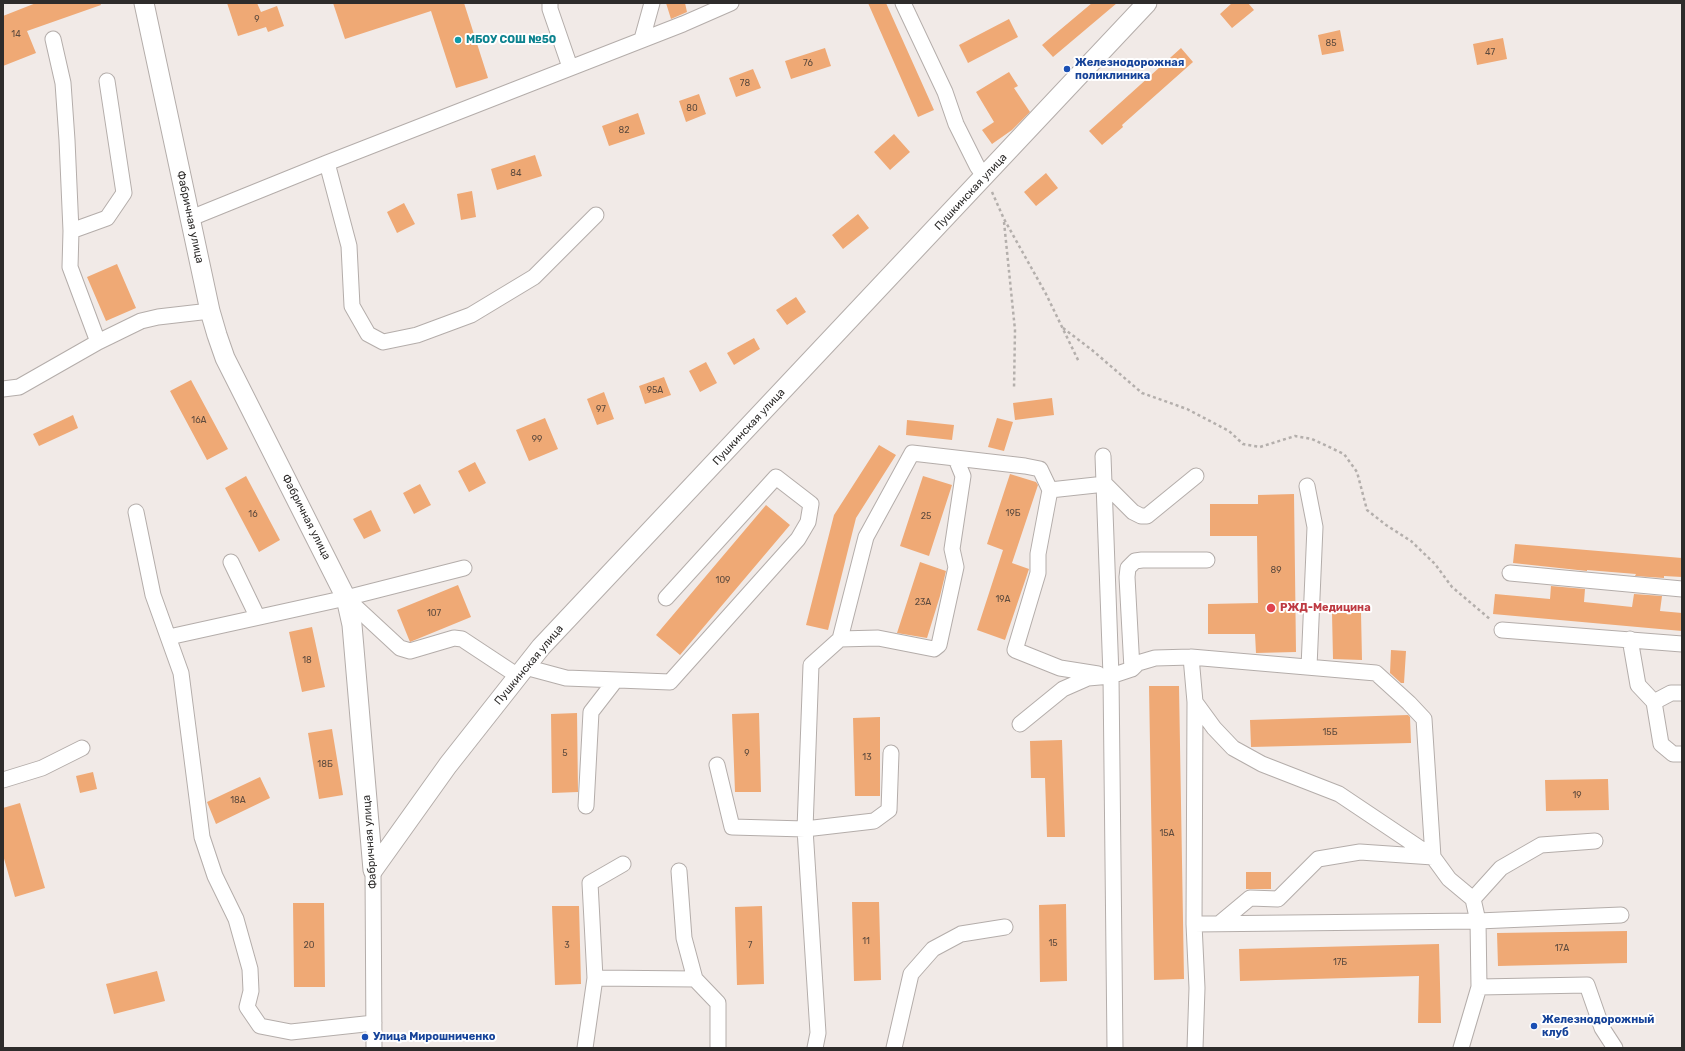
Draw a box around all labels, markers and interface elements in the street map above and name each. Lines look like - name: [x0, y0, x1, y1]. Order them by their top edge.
- house number: 9: [254, 14, 260, 24]
- house number: 14: [11, 29, 21, 39]
- place label: МБОУ СОШ №50: [466, 33, 556, 47]
- marker: МБОУ СОШ №50: [453, 35, 463, 45]
- house number: 85: [1325, 38, 1337, 48]
- house number: 47: [1485, 47, 1495, 57]
- place label: Железнодорожная поликлиника: [1075, 56, 1184, 82]
- house number: 76: [803, 58, 813, 68]
- marker: Железнодорожная поликлиника: [1062, 64, 1072, 74]
- house number: 78: [740, 78, 750, 88]
- house number: 80: [686, 103, 698, 113]
- house number: 82: [618, 125, 630, 135]
- street label: Пушкинская улица: [932, 151, 1010, 233]
- house number: 84: [510, 168, 522, 178]
- street label: Фабричная улица: [174, 170, 206, 264]
- house number: 95А: [647, 385, 663, 395]
- street label: Пушкинская улица: [710, 386, 788, 468]
- house number: 97: [596, 404, 606, 414]
- house number: 16А: [191, 415, 207, 425]
- house number: 99: [532, 434, 542, 444]
- street label: Фабричная улица: [279, 472, 333, 562]
- house number: 19Б: [1006, 508, 1020, 518]
- house number: 16: [248, 509, 258, 519]
- house number: 25: [921, 511, 931, 521]
- house number: 89: [1270, 565, 1282, 575]
- house number: 109: [716, 575, 730, 585]
- house number: 19А: [995, 594, 1011, 604]
- house number: 23А: [915, 597, 931, 607]
- place label: РЖД-Медицина: [1280, 601, 1371, 615]
- marker: РЖД-Медицина: [1265, 602, 1277, 614]
- house number: 107: [427, 608, 441, 618]
- street label: Пушкинская улица: [492, 622, 566, 708]
- house number: 18: [302, 655, 312, 665]
- house number: 15Б: [1323, 727, 1337, 737]
- house number: 5: [562, 748, 568, 758]
- house number: 9: [744, 748, 750, 758]
- house number: 13: [862, 752, 872, 762]
- house number: 18Б: [317, 759, 333, 769]
- house number: 19: [1572, 790, 1582, 800]
- house number: 18А: [230, 795, 246, 805]
- street label: Фабричная улица: [360, 795, 380, 889]
- house number: 15А: [1159, 828, 1175, 838]
- house number: 11: [862, 936, 870, 946]
- house number: 15: [1048, 938, 1058, 948]
- house number: 20: [304, 940, 314, 950]
- house number: 3: [564, 940, 570, 950]
- house number: 7: [748, 940, 752, 950]
- house number: 17А: [1555, 943, 1569, 953]
- house number: 17Б: [1333, 957, 1347, 967]
- place label: Железнодорожный клуб: [1542, 1013, 1654, 1039]
- marker: Железнодорожный клуб: [1529, 1021, 1539, 1031]
- place label: Улица Мирошниченко: [373, 1030, 495, 1044]
- marker: Улица Мирошниченко: [360, 1032, 370, 1042]

